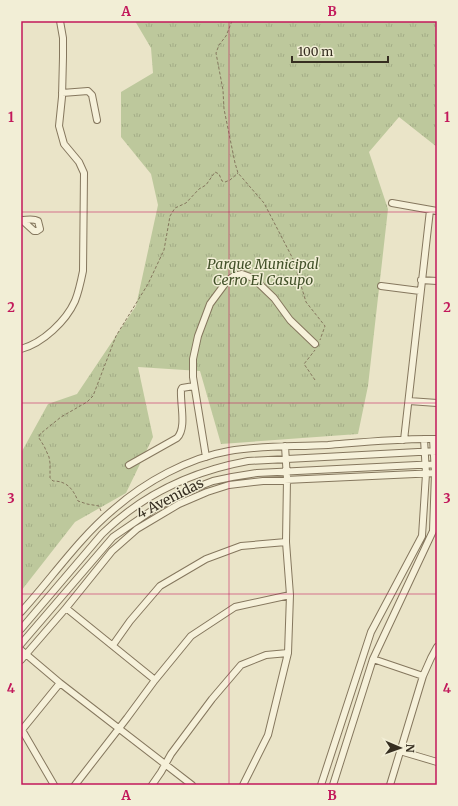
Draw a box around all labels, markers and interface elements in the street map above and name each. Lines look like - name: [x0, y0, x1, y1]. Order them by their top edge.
- text: A: [120, 3, 131, 20]
- text: B: [327, 3, 337, 20]
- scale bar: [292, 38, 388, 64]
- text: 100 m: [298, 44, 333, 59]
- text: 1: [8, 109, 14, 126]
- text: 1: [444, 109, 450, 126]
- park label: Parque Municipal Cerro El Casupo: [207, 255, 319, 289]
- text: 2: [7, 299, 15, 316]
- text: 2: [443, 299, 451, 316]
- street label: 4 Avenidas: [133, 473, 207, 523]
- text: 3: [7, 490, 15, 507]
- text: 3: [443, 490, 451, 507]
- text: 4: [7, 680, 16, 697]
- text: 4: [443, 680, 452, 697]
- north arrow: [380, 728, 420, 768]
- text: N: [403, 744, 417, 753]
- text: A: [120, 787, 131, 804]
- text: B: [327, 787, 337, 804]

